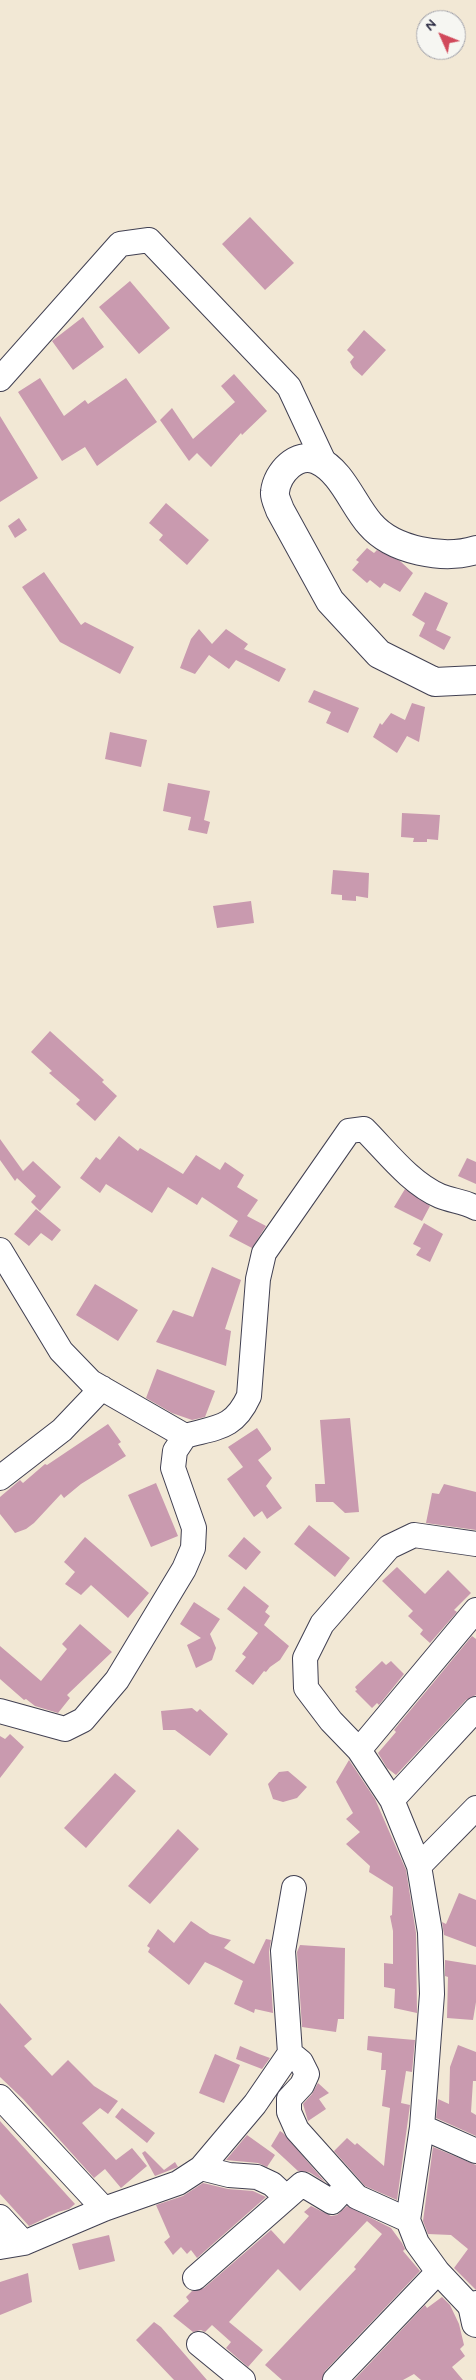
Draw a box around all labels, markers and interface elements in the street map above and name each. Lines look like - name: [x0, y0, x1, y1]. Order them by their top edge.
- north arrow: [416, 10, 466, 60]
- text: N: [421, 16, 441, 35]

